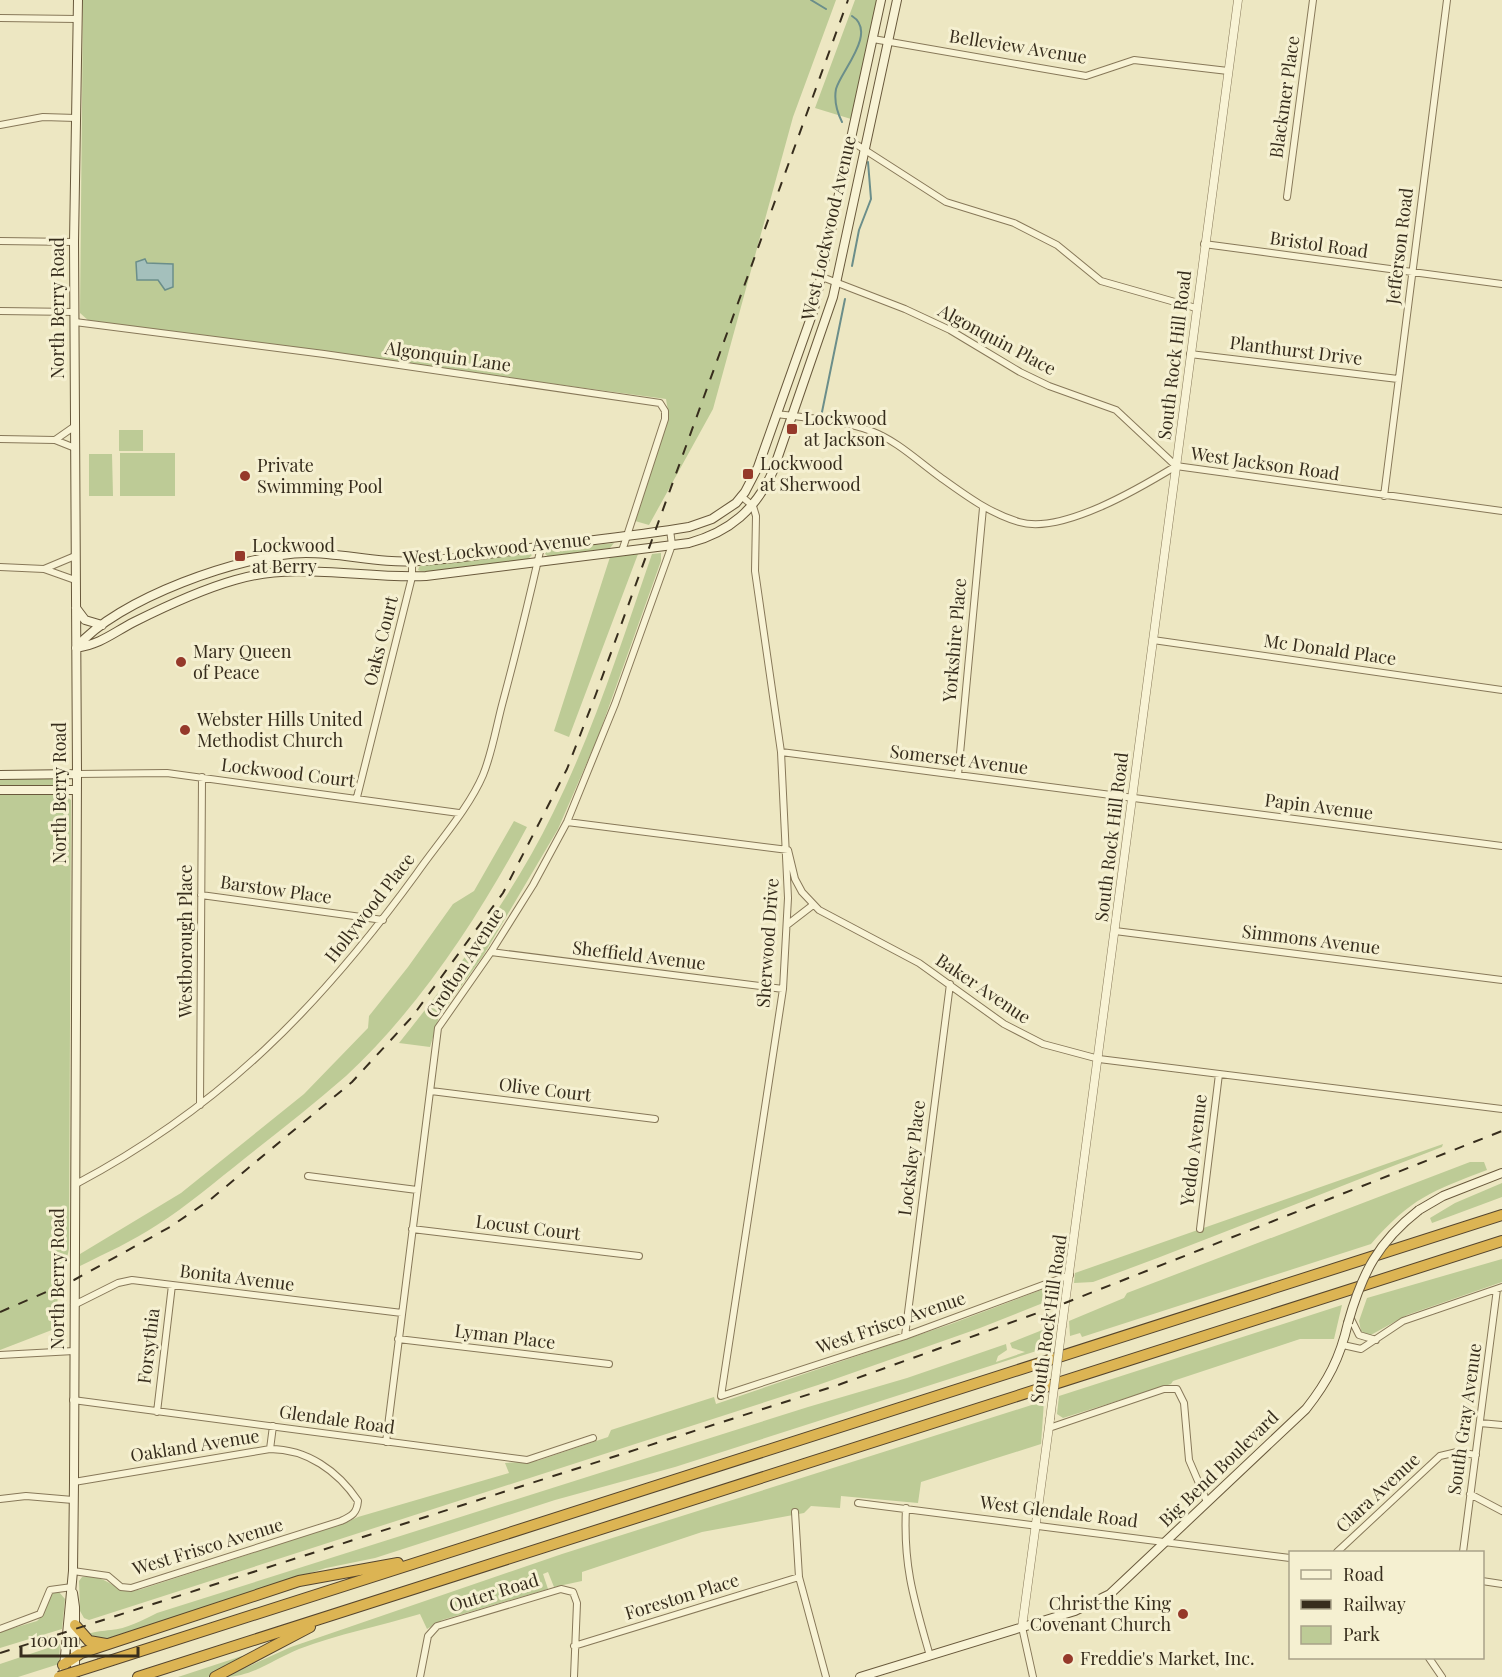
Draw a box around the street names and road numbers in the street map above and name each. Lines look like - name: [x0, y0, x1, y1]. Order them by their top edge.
- street label: Belleview Avenue: [948, 23, 1089, 69]
- street label: Blackmer Place: [1264, 34, 1304, 160]
- street label: West Lockwood Avenue: [795, 133, 861, 324]
- street label: Jefferson Road: [1380, 186, 1418, 307]
- street label: Bristol Road: [1268, 225, 1370, 263]
- street label: North Berry Road: [45, 236, 69, 379]
- street label: South Rock Hill Road: [1152, 268, 1196, 441]
- street label: Algonquin Place: [934, 298, 1060, 380]
- street label: Planthurst Drive: [1229, 330, 1364, 370]
- street label: Algonquin Lane: [383, 335, 513, 377]
- street label: West Jackson Road: [1188, 441, 1342, 485]
- street label: West Lockwood Avenue: [401, 526, 592, 570]
- street label: Yorkshire Place: [937, 577, 971, 704]
- street label: Oaks Court: [357, 593, 403, 688]
- street label: Mc Donald Place: [1262, 628, 1398, 670]
- street label: North Berry Road: [47, 721, 71, 864]
- street label: Somerset Avenue: [889, 739, 1030, 779]
- street label: South Rock Hill Road: [1089, 750, 1133, 923]
- street label: Lockwood Court: [220, 752, 357, 792]
- street label: Papin Avenue: [1264, 787, 1375, 825]
- street label: Hollywood Place: [319, 848, 420, 967]
- street label: Westborough Place: [173, 864, 197, 1019]
- street label: Barstow Place: [219, 869, 334, 909]
- street label: Sherwood Drive: [751, 877, 784, 1009]
- street label: Crofton Avenue: [420, 903, 509, 1022]
- street label: Simmons Avenue: [1241, 919, 1382, 959]
- street label: Sheffield Avenue: [571, 935, 707, 975]
- street label: Baker Avenue: [931, 948, 1036, 1029]
- street label: Olive Court: [498, 1071, 593, 1107]
- street label: Yeddo Avenue: [1174, 1093, 1212, 1208]
- street label: Locksley Place: [892, 1099, 930, 1217]
- street label: North Berry Road: [45, 1207, 69, 1350]
- street label: Locust Court: [474, 1209, 582, 1245]
- street label: South Rock Hill Road: [1024, 1232, 1072, 1405]
- street label: Bonita Avenue: [178, 1258, 296, 1296]
- street label: West Frisco Avenue: [812, 1285, 968, 1359]
- street label: Forsythia: [131, 1307, 165, 1385]
- street label: Lyman Place: [453, 1318, 557, 1354]
- street label: South Gray Avenue: [1441, 1341, 1487, 1496]
- street label: Glendale Road: [278, 1399, 397, 1439]
- street label: Big Bend Boulevard: [1153, 1405, 1284, 1532]
- street label: Oakland Avenue: [129, 1423, 261, 1467]
- street label: Clara Avenue: [1330, 1447, 1424, 1537]
- street label: West Glendale Road: [978, 1489, 1140, 1533]
- street label: West Frisco Avenue: [129, 1512, 286, 1581]
- street label: Outer Road: [446, 1567, 542, 1617]
- street label: Foreston Place: [622, 1567, 742, 1625]

